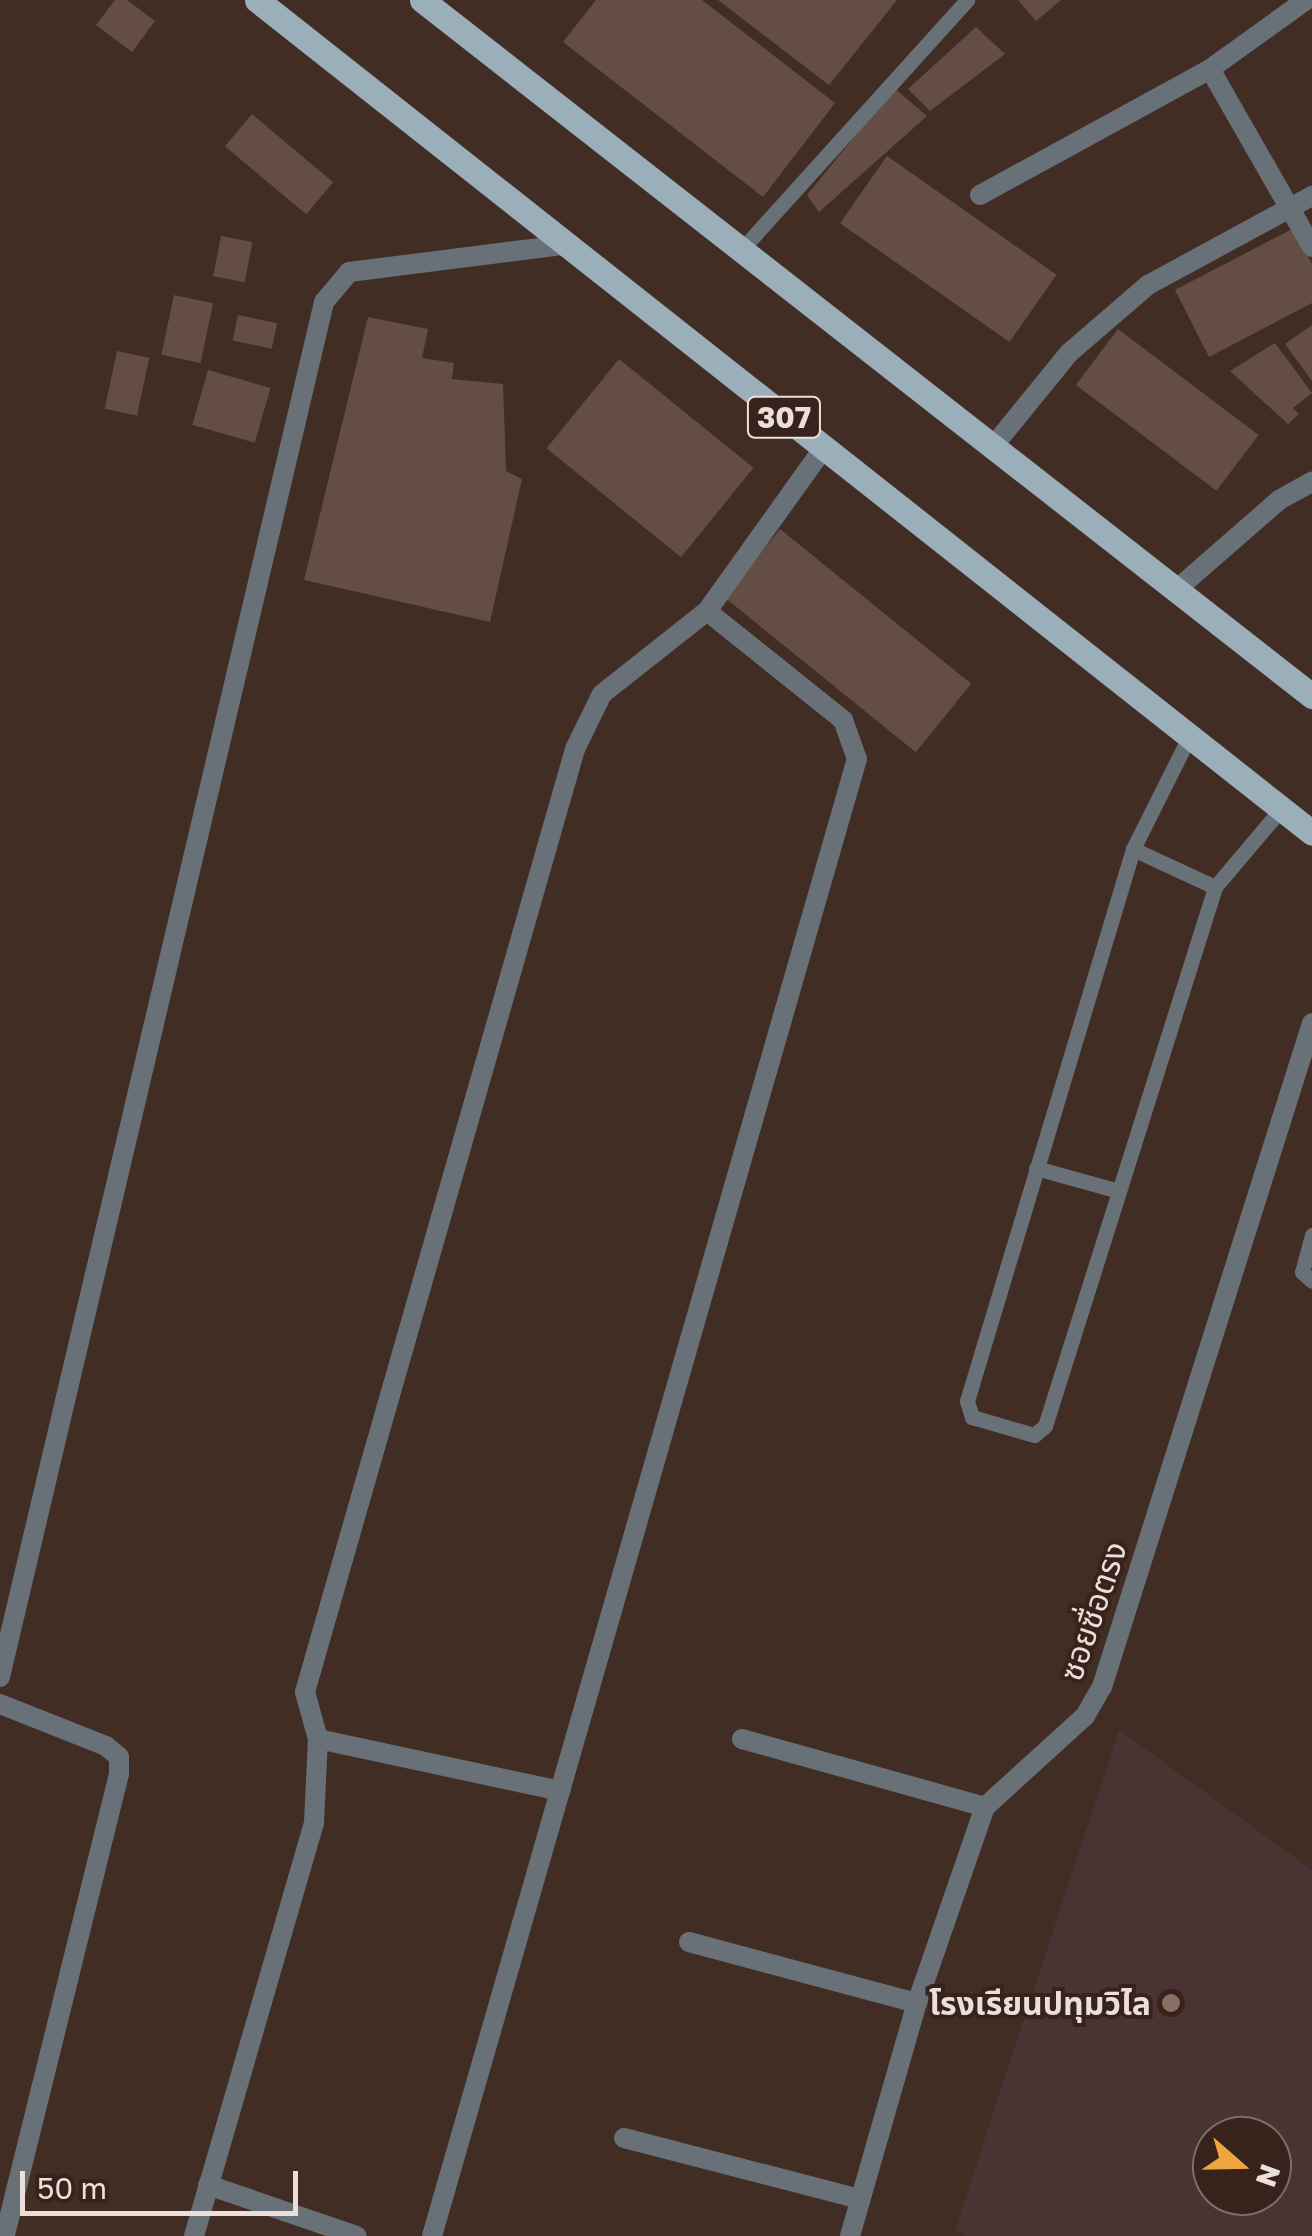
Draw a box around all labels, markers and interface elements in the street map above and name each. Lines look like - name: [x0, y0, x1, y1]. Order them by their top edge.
- road number: 307: [746, 392, 822, 442]
- street label: ซอยซื่อตรง: [1051, 1536, 1135, 1686]
- place label: โรงเรียนปทุมวิไล: [929, 1984, 1151, 2022]
- marker: โรงเรียนปทุมวิไล: [1160, 1992, 1182, 2014]
- north arrow: [1192, 2116, 1292, 2216]
- scale bar: [25, 2151, 302, 2213]
- text: N: [1250, 2160, 1288, 2191]
- text: 50 m: [37, 2170, 107, 2206]

